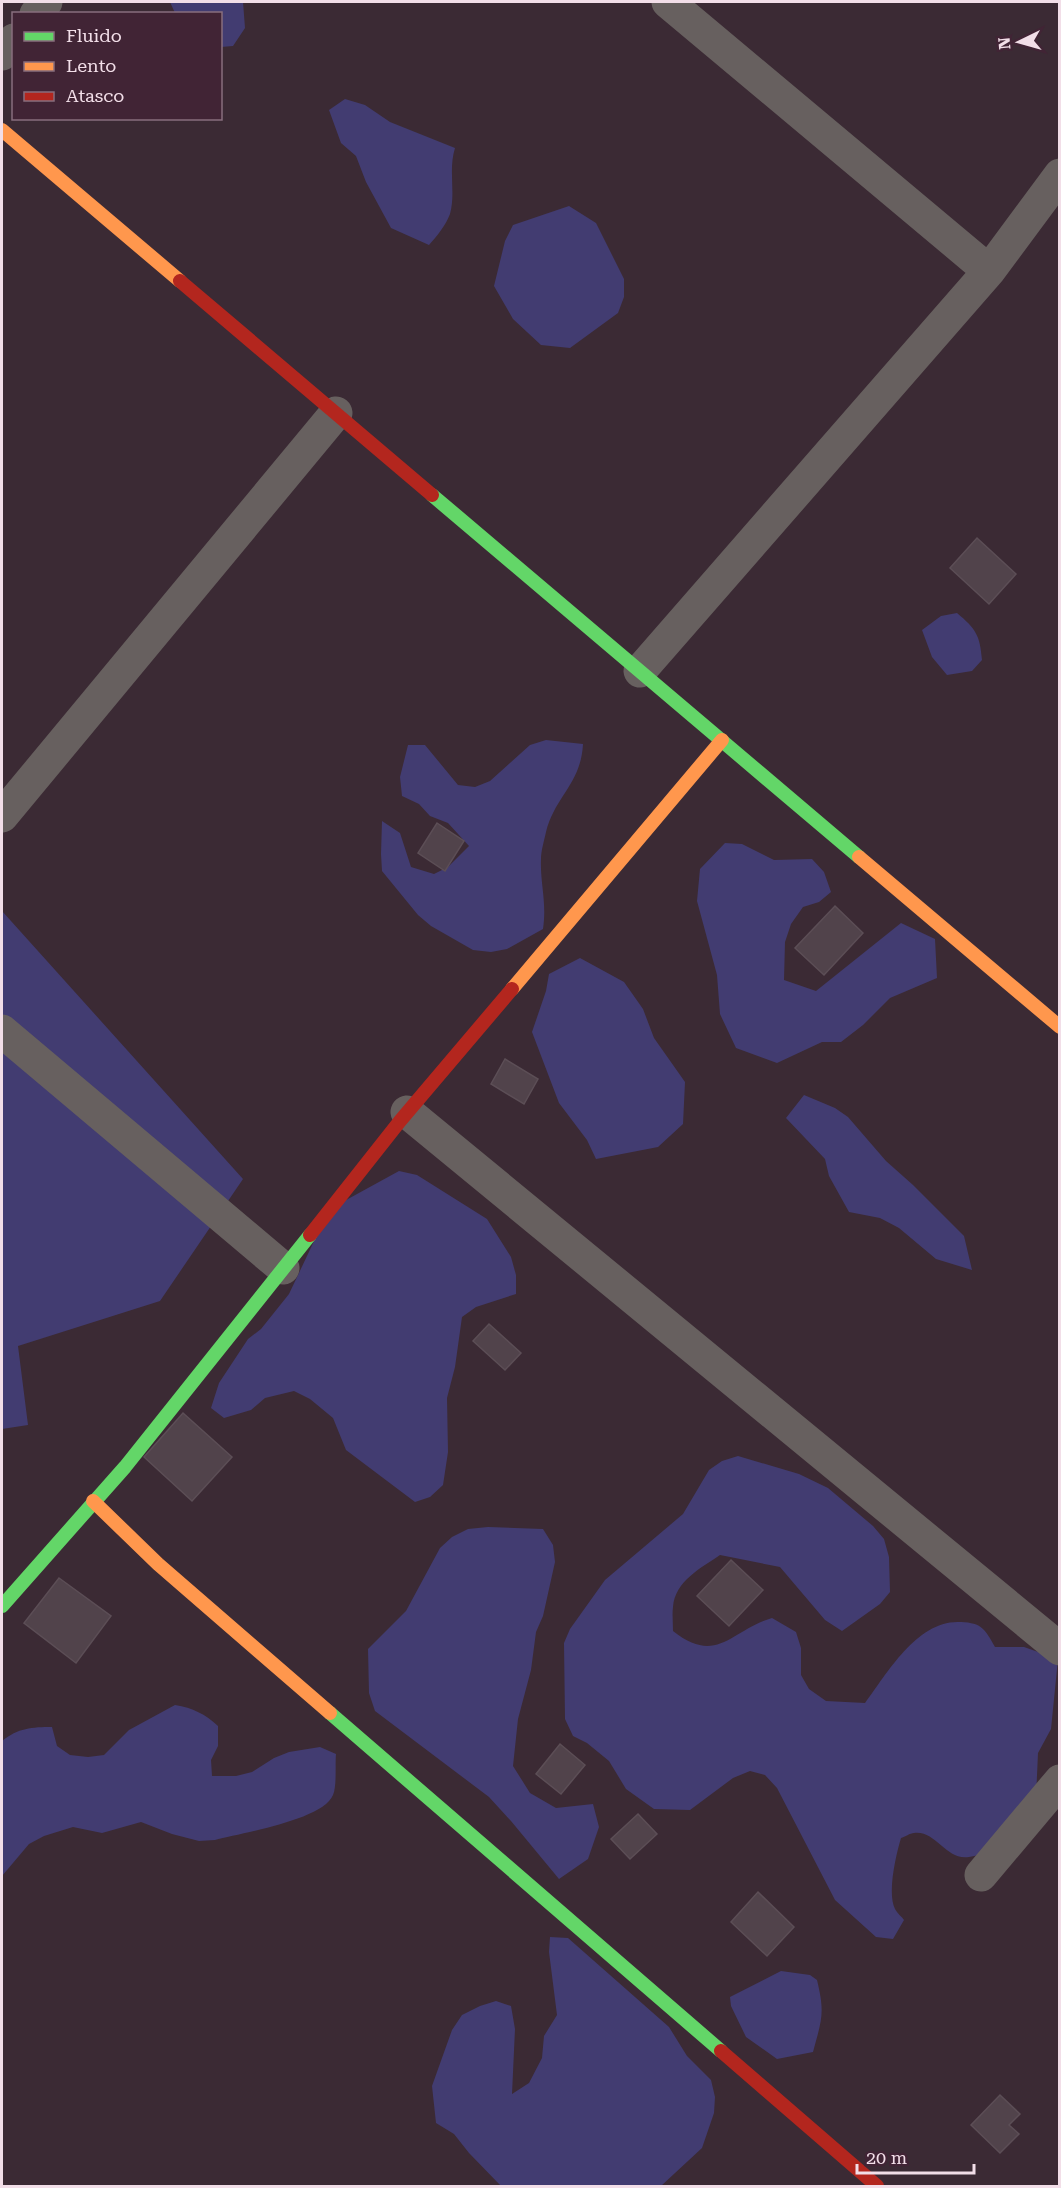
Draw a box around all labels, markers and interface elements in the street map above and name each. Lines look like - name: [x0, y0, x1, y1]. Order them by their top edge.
- legend: [12, 12, 222, 120]
- north arrow: [989, 12, 1049, 72]
- text: Fluido: [66, 25, 122, 46]
- text: N: [995, 36, 1015, 50]
- text: Lento: [66, 55, 116, 76]
- text: Atasco: [66, 85, 124, 106]
- scale bar: [857, 2137, 974, 2175]
- text: 20 m: [866, 2147, 907, 2168]

